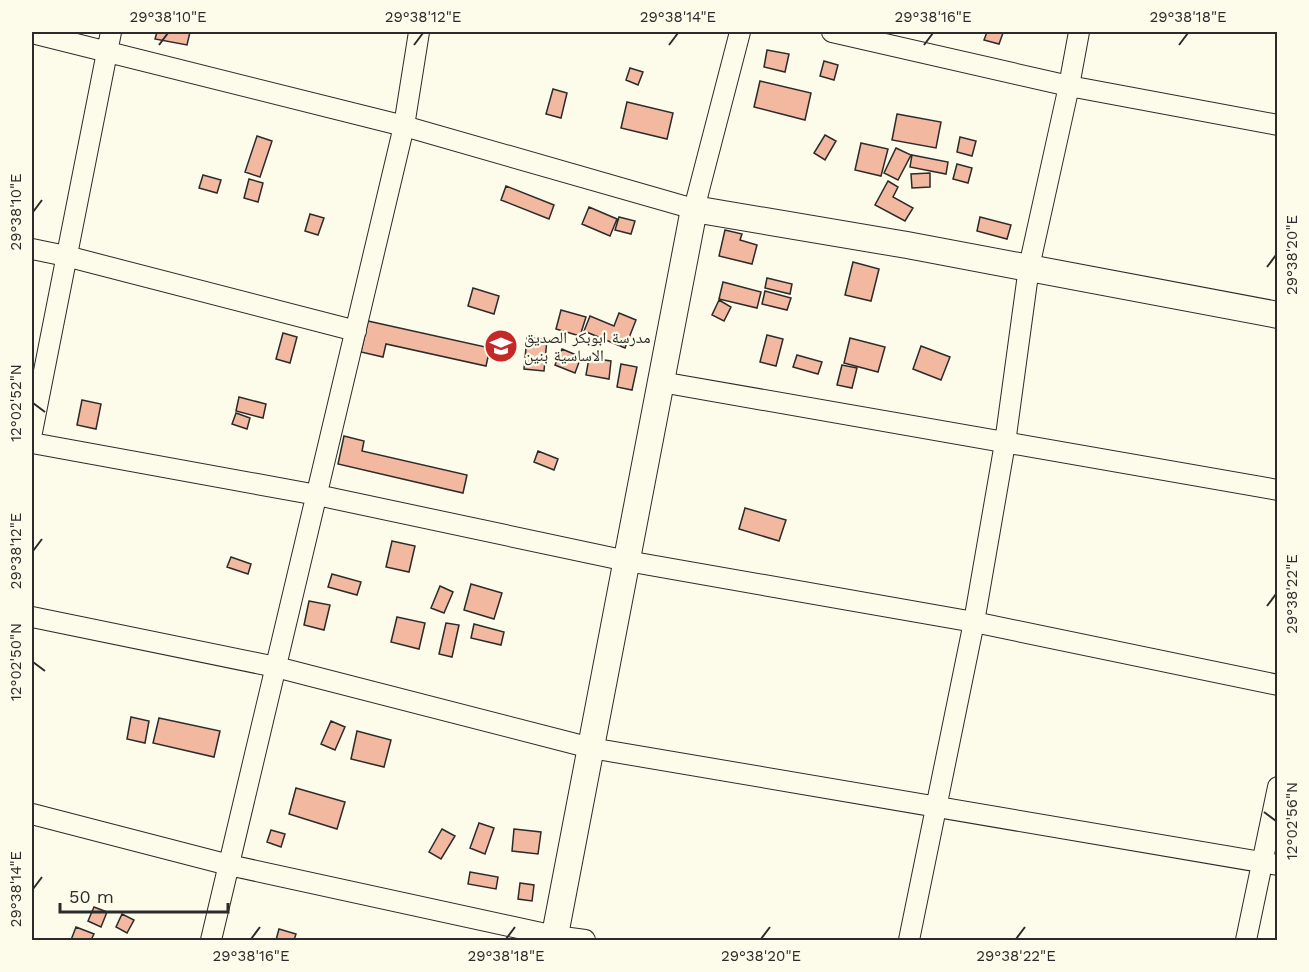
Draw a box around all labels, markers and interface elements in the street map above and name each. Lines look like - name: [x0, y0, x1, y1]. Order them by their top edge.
- text: 29°38'10"E: [129, 8, 207, 26]
- text: 29°38'12"E: [385, 8, 461, 26]
- text: 29°38'14"E: [640, 8, 716, 26]
- text: 29°38'16"E: [895, 8, 971, 26]
- text: 29°38'18"E: [1149, 8, 1227, 26]
- text: 29°38'10"E: [7, 173, 25, 251]
- text: 29°38'20"E: [1283, 215, 1301, 295]
- school or university icon: مدرسة ابوبكر الصديق الاساسية بنين: [483, 328, 519, 364]
- place label: مدرسة ابوبكر الصديق الاساسية بنين: [524, 328, 651, 366]
- text: 12°02'52"N: [7, 364, 25, 442]
- text: 29°38'12"E: [7, 513, 25, 589]
- text: 29°38'22"E: [1283, 554, 1301, 634]
- text: 12°02'50"N: [7, 623, 25, 701]
- text: 12°02'56"N: [1283, 782, 1301, 860]
- text: 29°38'14"E: [7, 851, 25, 927]
- scale bar: [60, 876, 228, 914]
- text: 50 m: [69, 886, 114, 907]
- text: 29°38'16"E: [213, 947, 289, 965]
- text: 29°38'18"E: [467, 947, 545, 965]
- text: 29°38'20"E: [721, 947, 801, 965]
- text: 29°38'22"E: [976, 947, 1056, 965]

